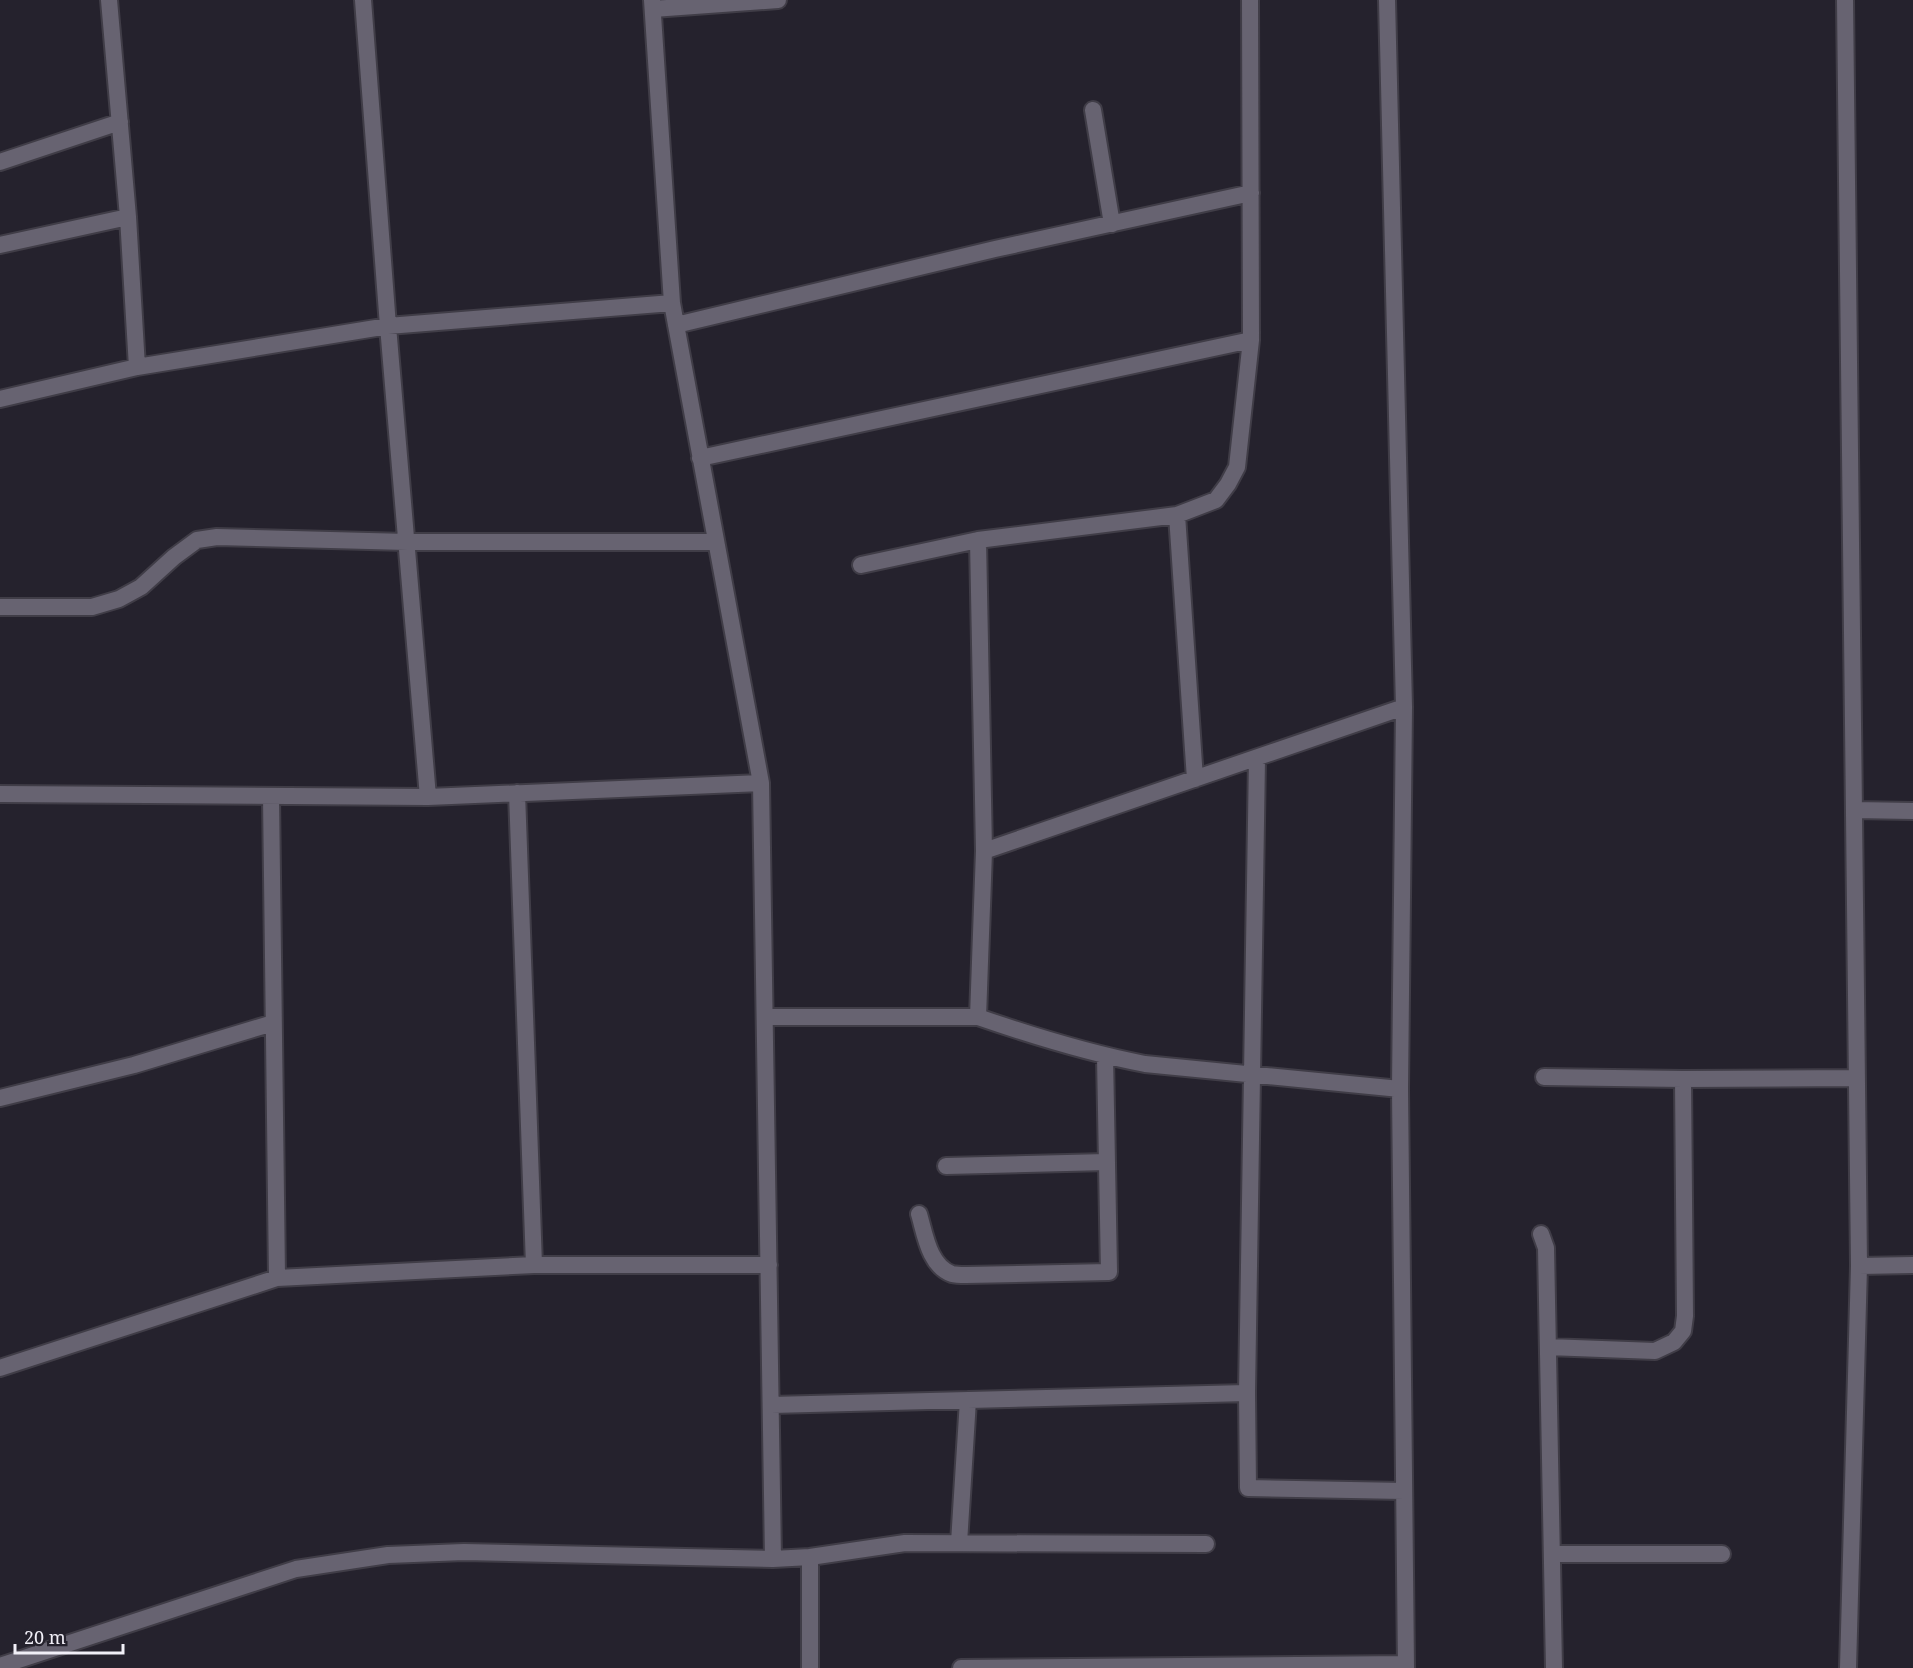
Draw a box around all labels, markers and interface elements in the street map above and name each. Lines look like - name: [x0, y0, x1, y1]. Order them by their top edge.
- scale bar: [15, 1617, 123, 1655]
- text: 20 m: [24, 1625, 66, 1649]

